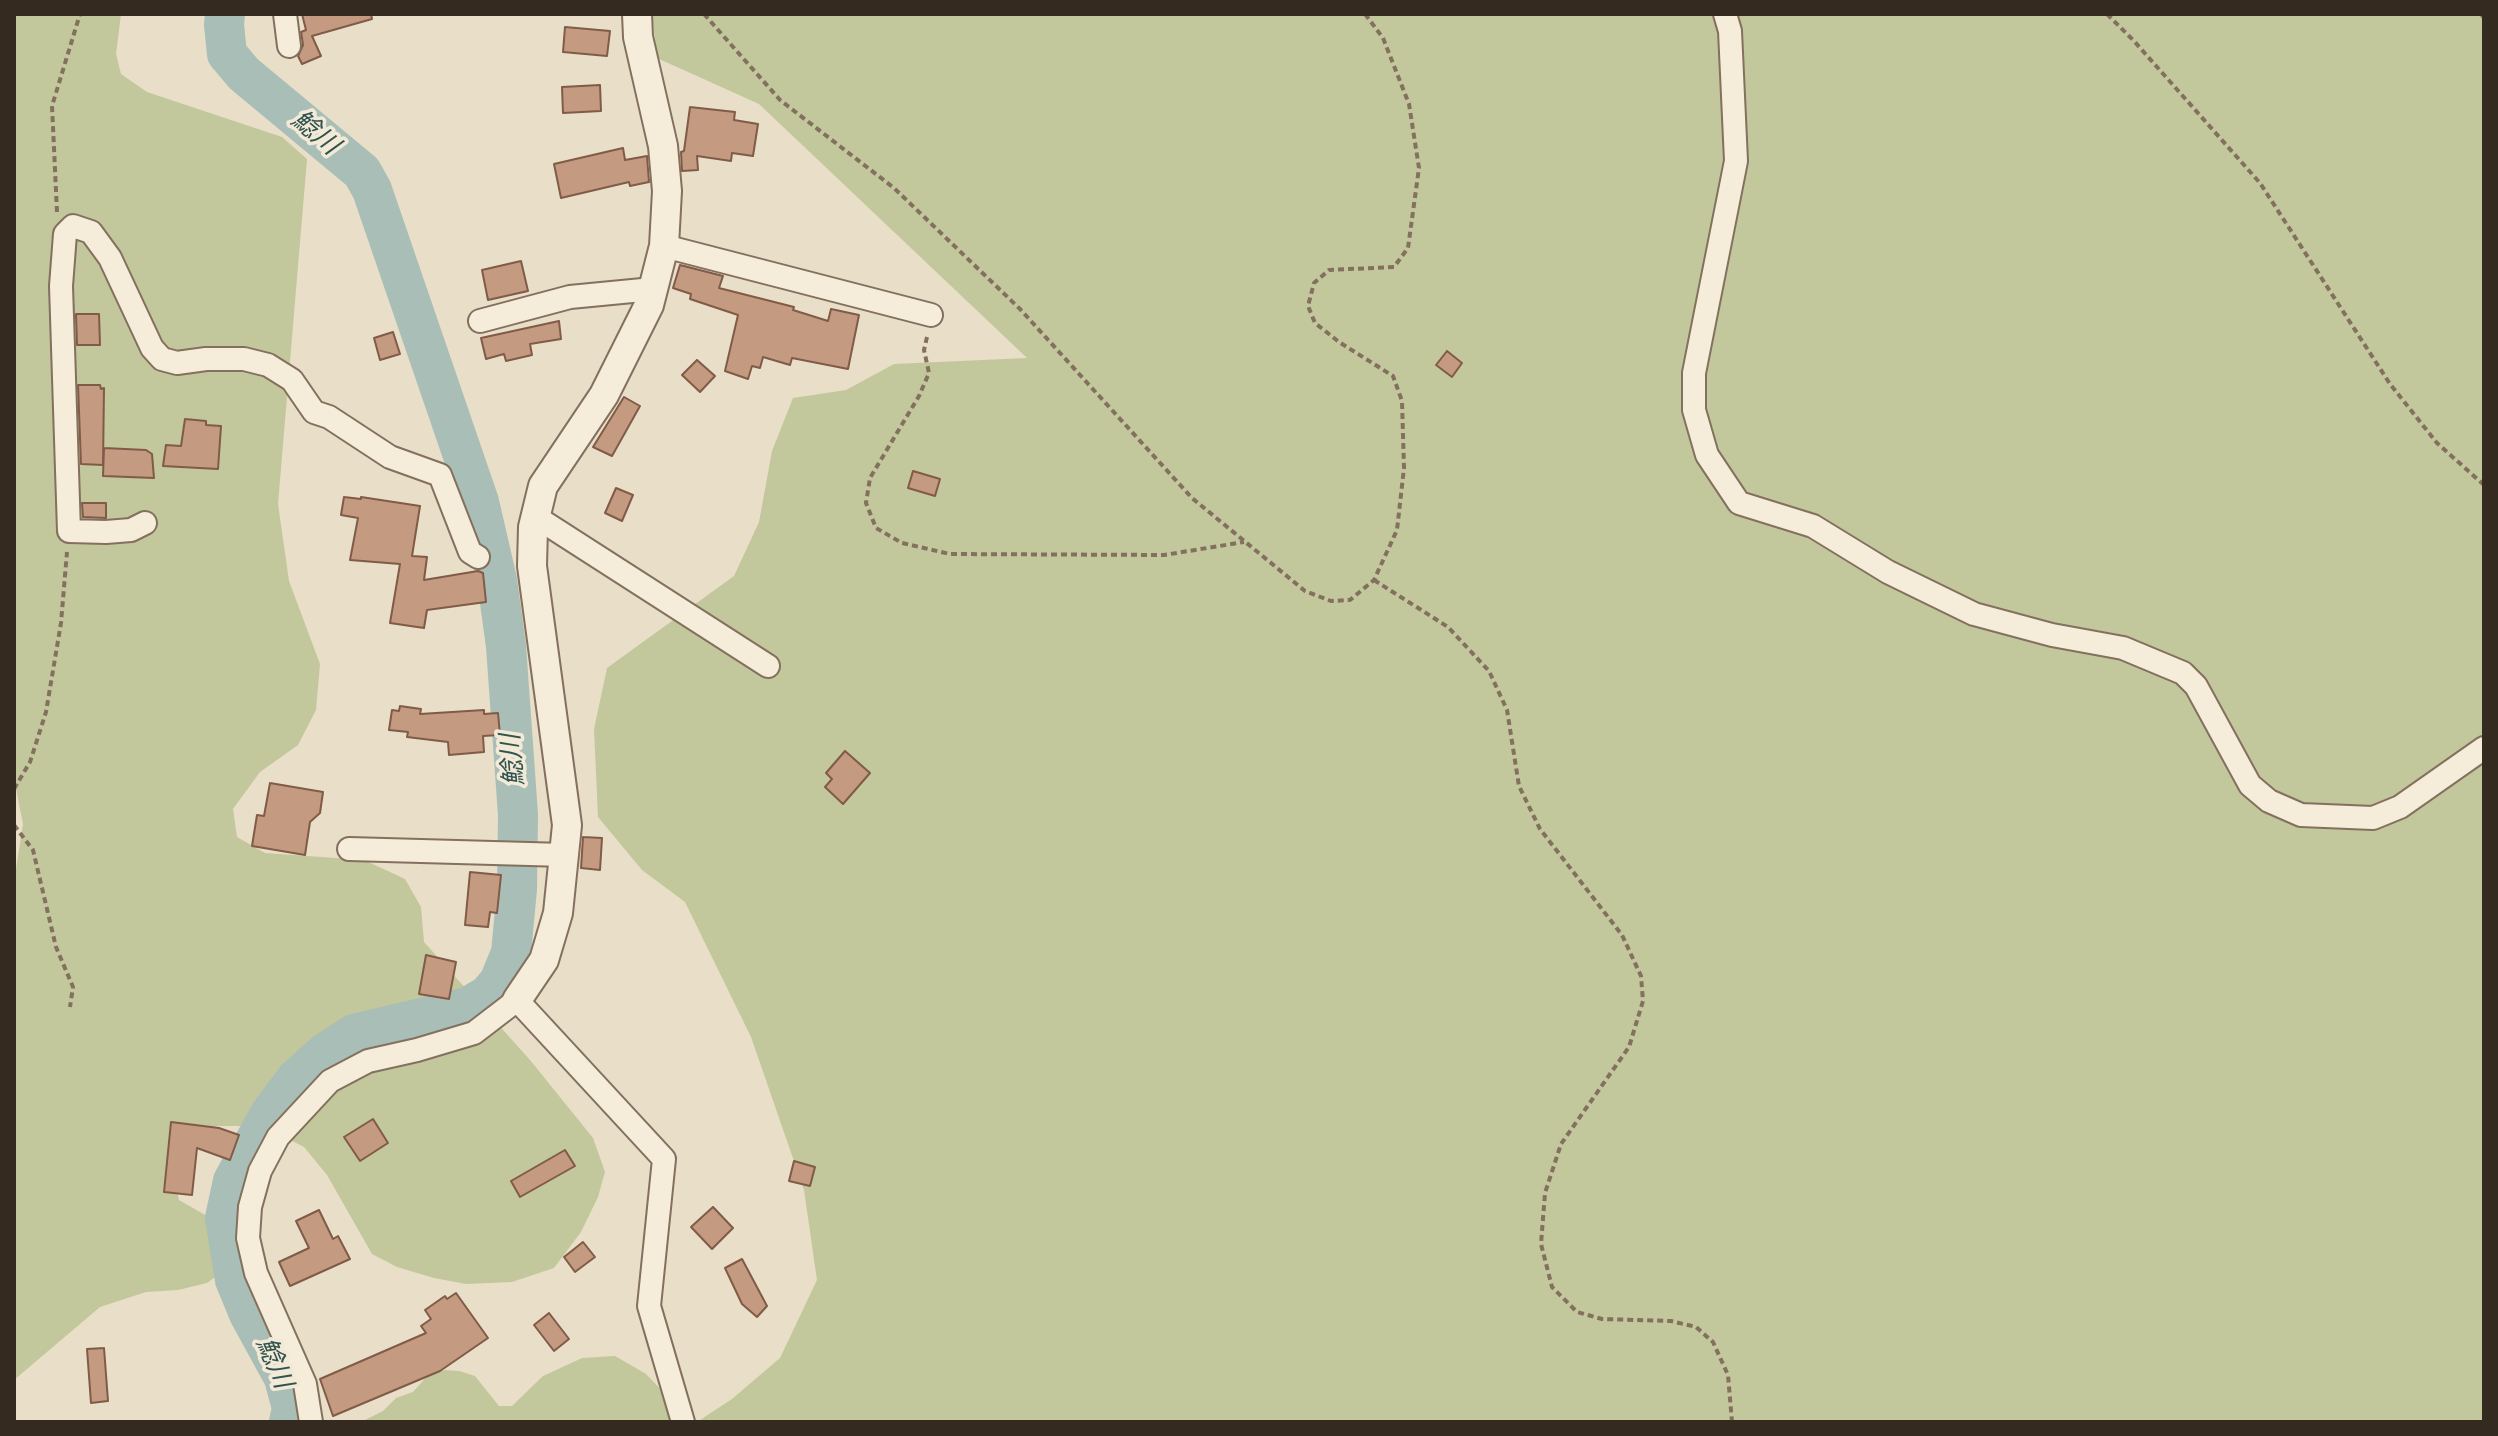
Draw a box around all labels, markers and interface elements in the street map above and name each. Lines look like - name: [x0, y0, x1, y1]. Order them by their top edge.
- water label: 鯰川: [285, 104, 345, 162]
- water label: 鯰川: [495, 733, 531, 787]
- water label: 鯰川: [249, 1333, 299, 1393]

